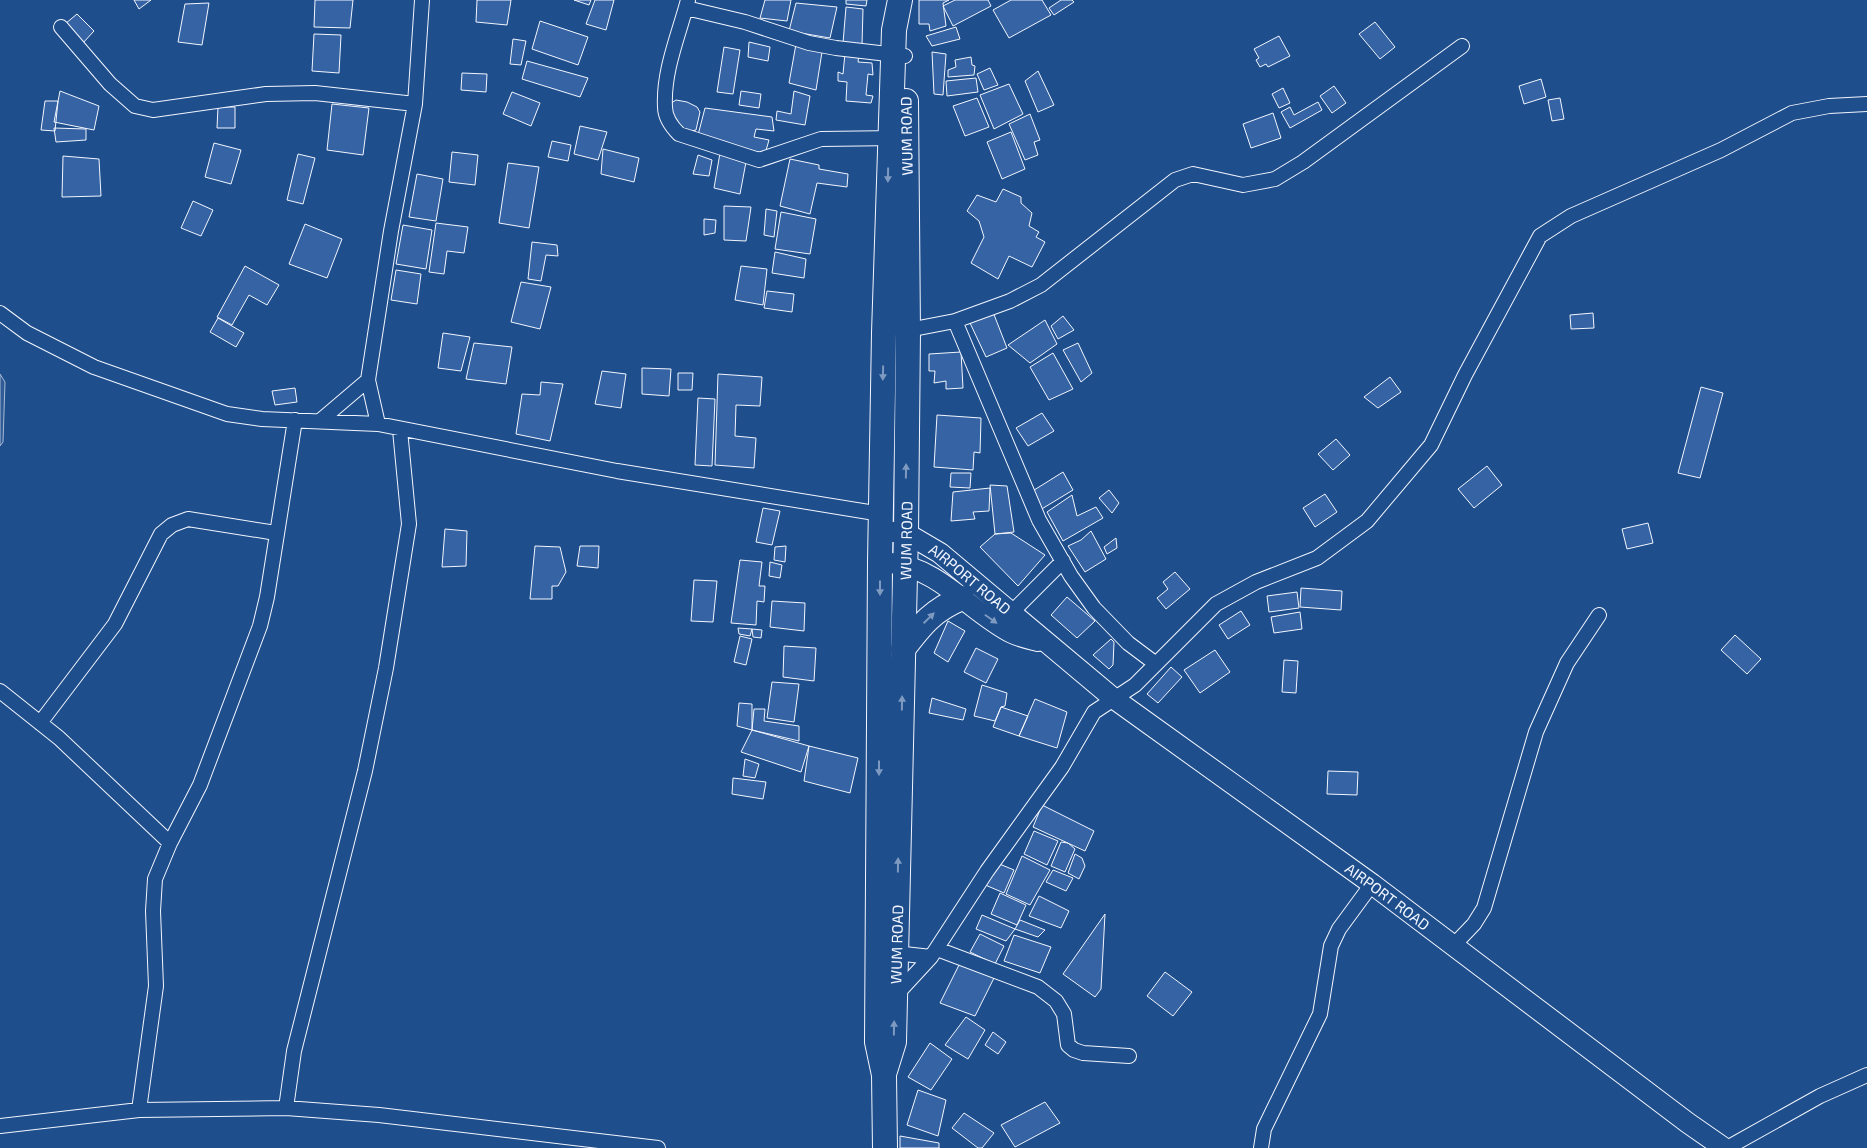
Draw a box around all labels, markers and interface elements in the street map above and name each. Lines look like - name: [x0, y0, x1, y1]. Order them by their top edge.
- street label: WUM ROAD: [896, 96, 916, 176]
- one-way arrow: [884, 168, 892, 184]
- one-way arrow: [879, 365, 887, 381]
- one-way arrow: [902, 462, 910, 478]
- street label: WUM ROAD: [896, 501, 915, 580]
- street label: AIRPORT ROAD: [926, 540, 1015, 618]
- one-way arrow: [876, 580, 884, 596]
- one-way arrow: [922, 612, 934, 624]
- one-way arrow: [984, 614, 998, 624]
- one-way arrow: [898, 695, 906, 711]
- one-way arrow: [874, 760, 882, 776]
- one-way arrow: [894, 857, 902, 873]
- street label: AIRPORT ROAD: [1342, 859, 1434, 934]
- street label: WUM ROAD: [886, 905, 906, 984]
- one-way arrow: [890, 1020, 898, 1036]

